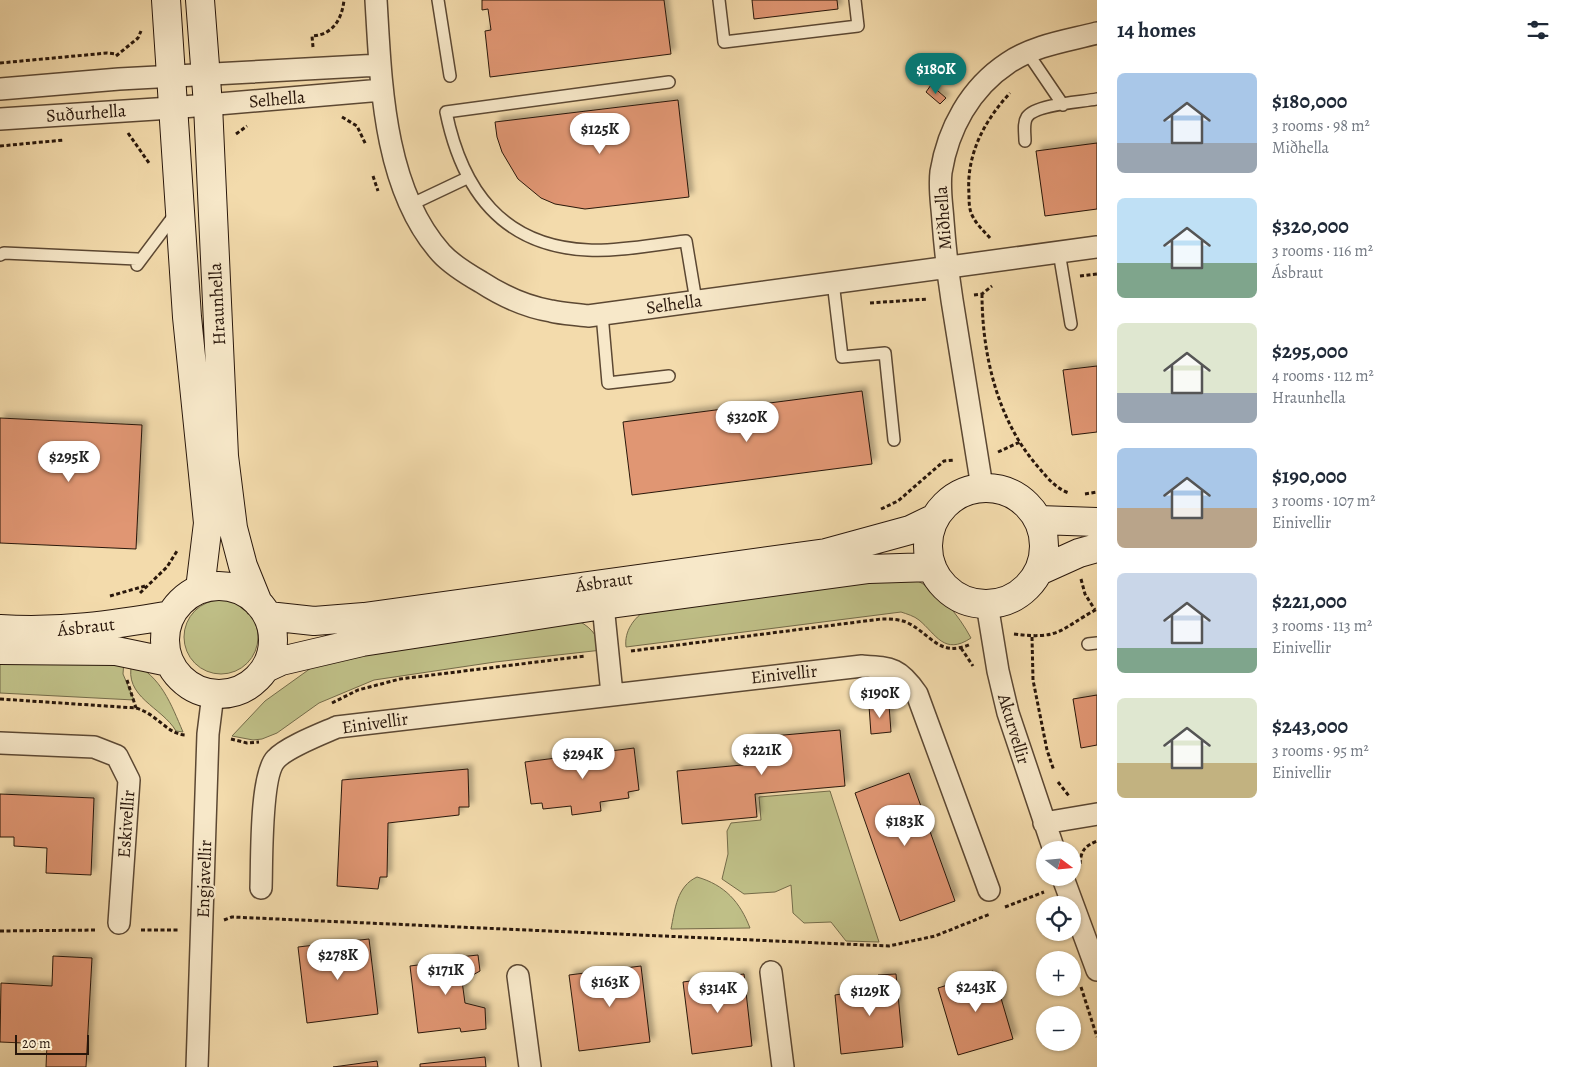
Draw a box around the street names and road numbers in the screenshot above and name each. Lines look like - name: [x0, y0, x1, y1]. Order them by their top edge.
- street label: Selhella: [248, 85, 307, 113]
- street label: Suðurhella: [45, 98, 127, 128]
- street label: Miðhella: [929, 185, 957, 251]
- street label: Hraunhella: [203, 261, 231, 346]
- street label: Selhella: [644, 288, 704, 320]
- street label: Ásbraut: [573, 566, 634, 598]
- street label: Ásbraut: [55, 612, 116, 642]
- street label: Einivellir: [750, 659, 819, 689]
- street label: Akurvellir: [992, 690, 1036, 767]
- street label: Einivellir: [340, 706, 410, 740]
- street label: Eskivellir: [112, 789, 140, 859]
- street label: Engjavellir: [191, 839, 217, 918]

